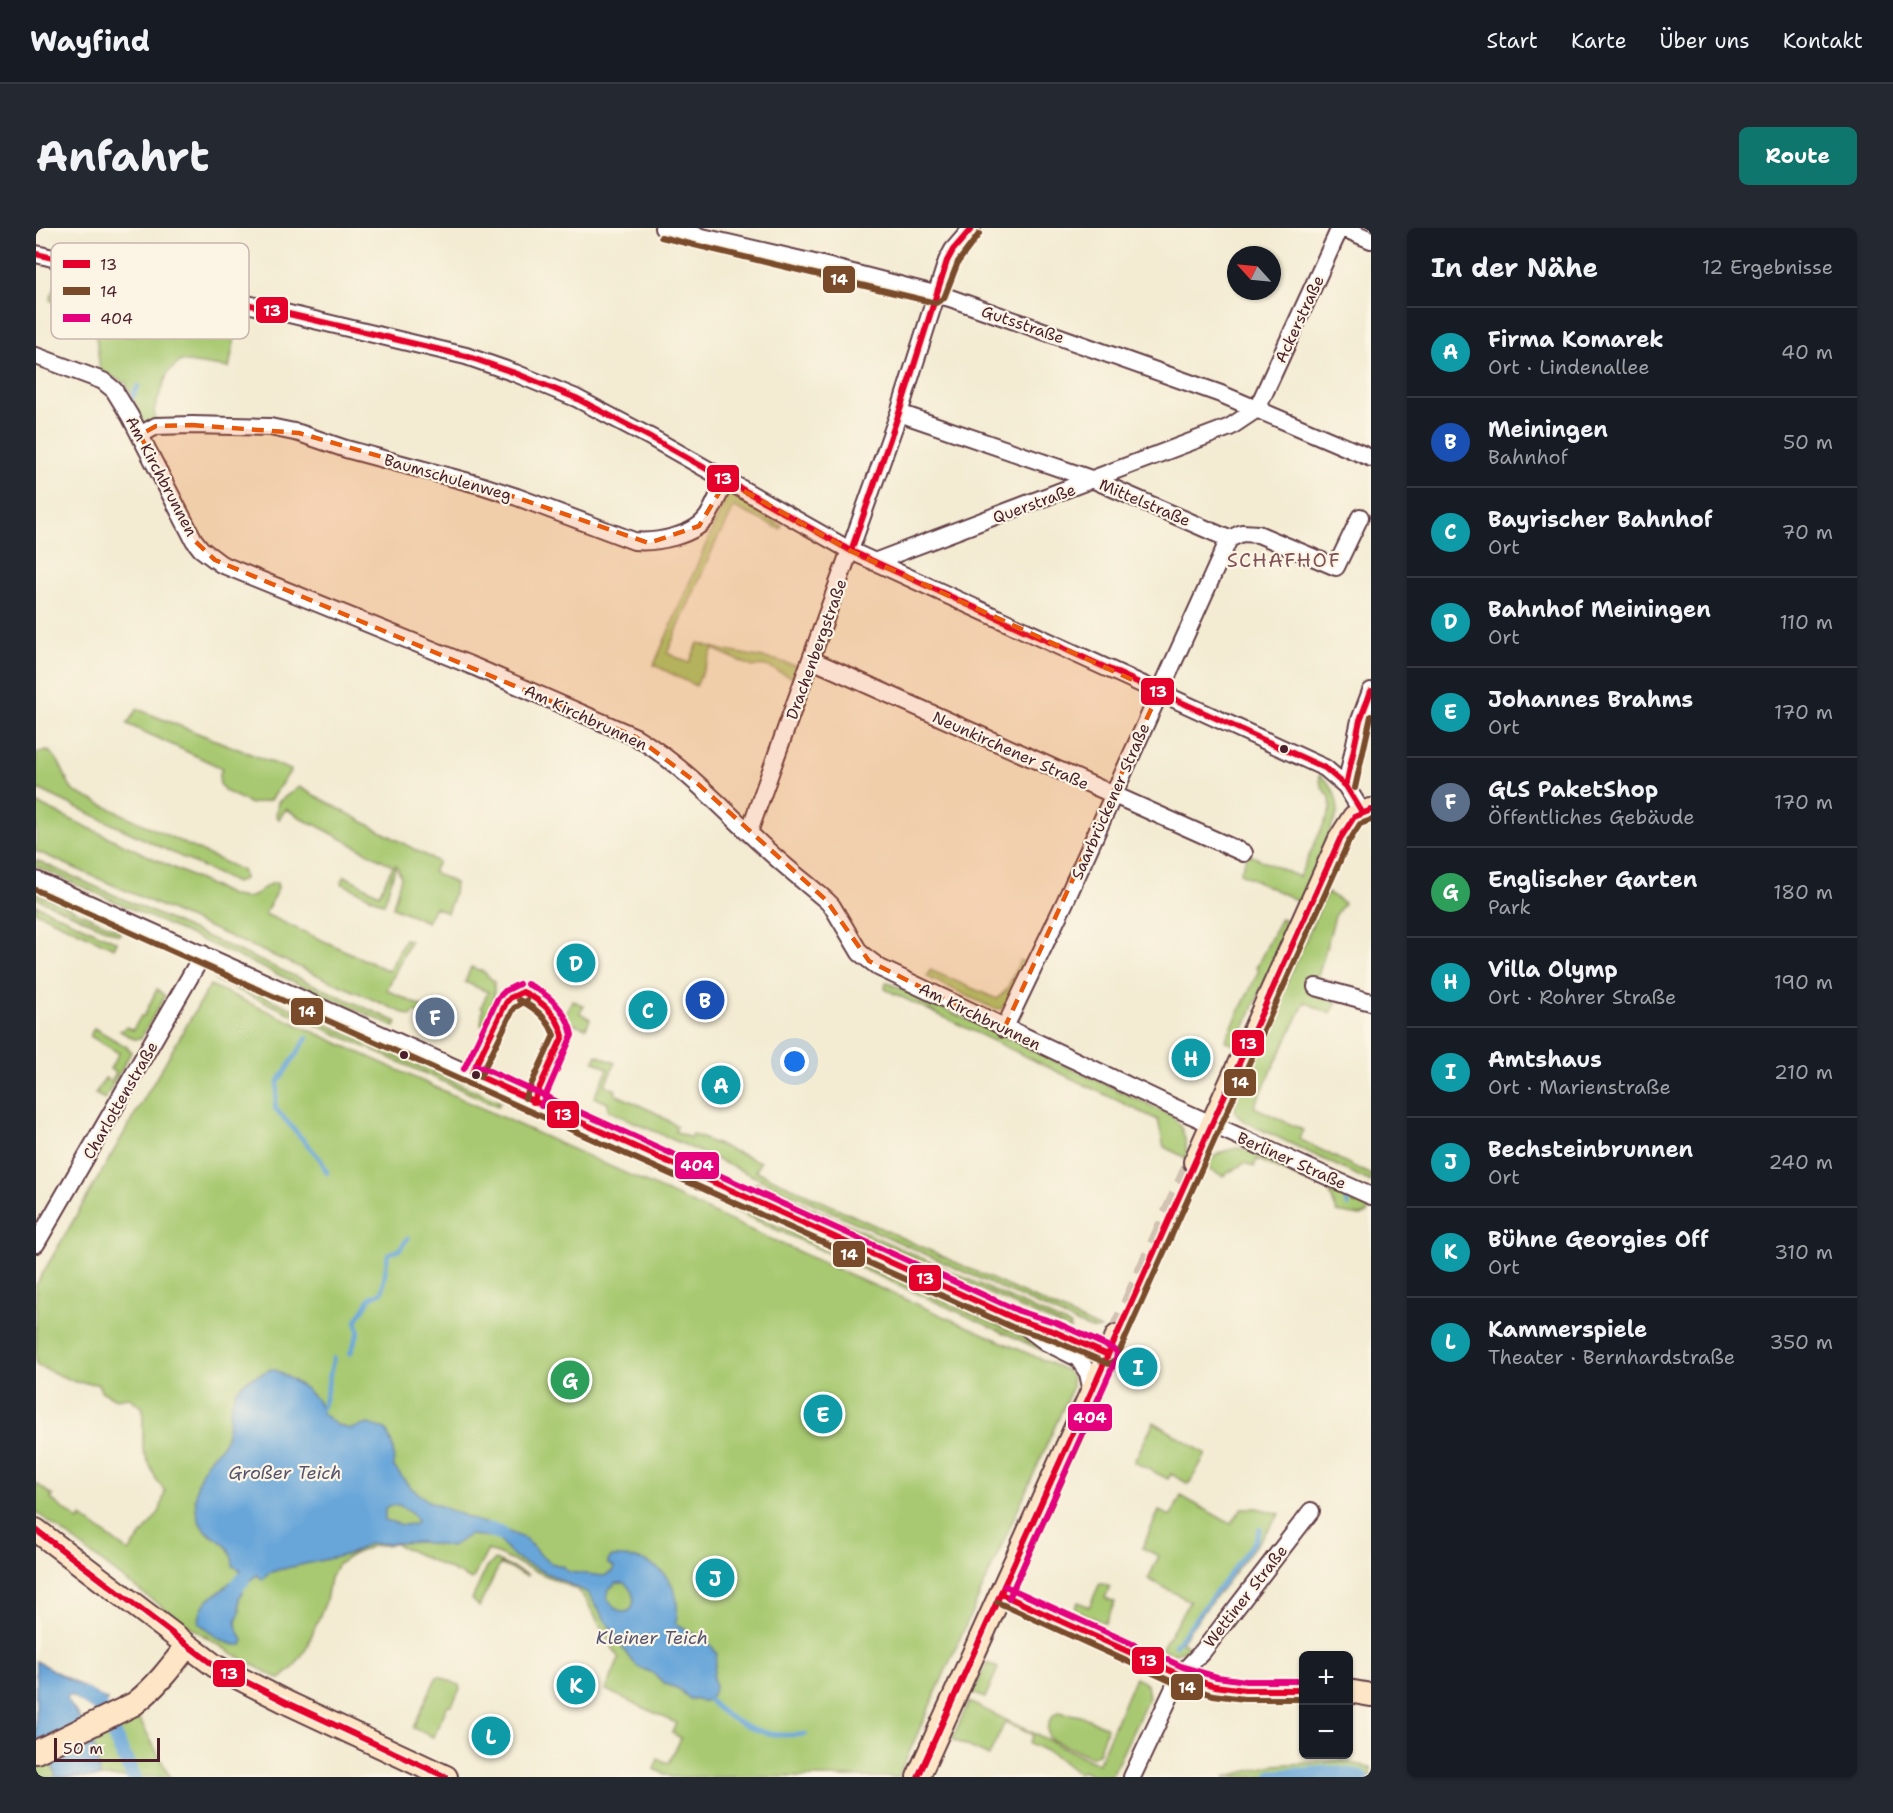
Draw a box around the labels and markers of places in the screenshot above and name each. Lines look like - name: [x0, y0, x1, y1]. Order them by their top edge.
- unlabelled marker: [1278, 743, 1290, 755]
- pin: D: [556, 940, 596, 986]
- pin: B: [686, 978, 724, 1022]
- pin: C: [628, 988, 668, 1032]
- pin: F: [416, 994, 454, 1040]
- pin: H: [1172, 1036, 1210, 1080]
- unlabelled marker: [398, 1049, 410, 1061]
- pin: A: [702, 1062, 740, 1108]
- unlabelled marker: [470, 1069, 482, 1081]
- pin: I: [1118, 1344, 1158, 1390]
- pin: G: [550, 1358, 590, 1402]
- pin: E: [804, 1392, 842, 1436]
- pin: J: [696, 1556, 734, 1600]
- pin: K: [556, 1662, 596, 1708]
- pin: L: [472, 1714, 510, 1758]

